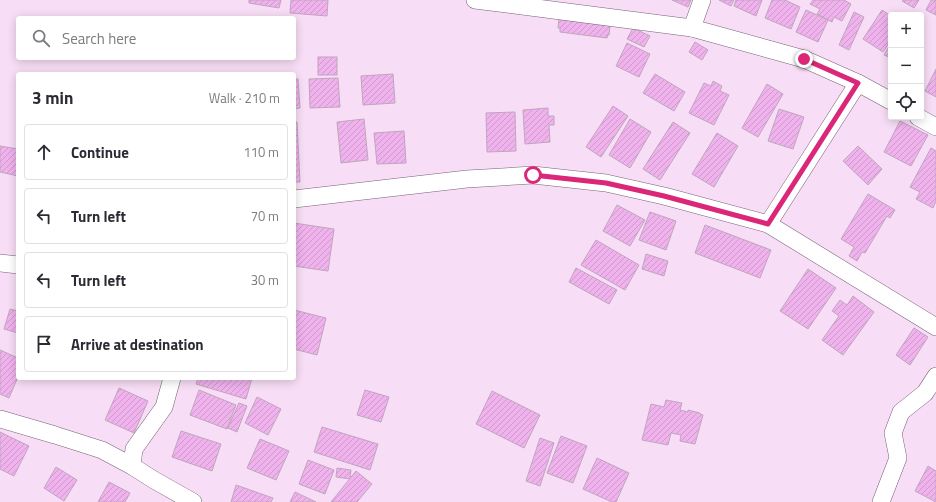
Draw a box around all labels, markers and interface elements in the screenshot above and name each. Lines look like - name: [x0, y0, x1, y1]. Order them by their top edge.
- map controls: [888, 12, 924, 120]
- button: +: [888, 12, 924, 48]
- search box: [16, 16, 296, 60]
- icon: search: [30, 27, 52, 49]
- text: Search here: [62, 27, 136, 50]
- button: −: [888, 48, 924, 84]
- route end: [795, 50, 813, 68]
- button: locate: [888, 84, 924, 120]
- text: 3 min: [32, 85, 73, 111]
- text: Walk · 210 m: [209, 88, 280, 108]
- icon: ahead: [33, 141, 55, 163]
- text: Continue: [71, 141, 129, 164]
- text: 110 m: [243, 142, 279, 162]
- route start: [524, 166, 542, 184]
- icon: left: [33, 205, 55, 227]
- text: Turn left: [71, 205, 126, 228]
- text: 70 m: [251, 206, 279, 226]
- icon: left: [33, 269, 55, 291]
- text: Turn left: [71, 269, 126, 292]
- text: 30 m: [251, 270, 279, 290]
- icon: arrive: [33, 333, 55, 355]
- text: Arrive at destination: [71, 333, 204, 356]

